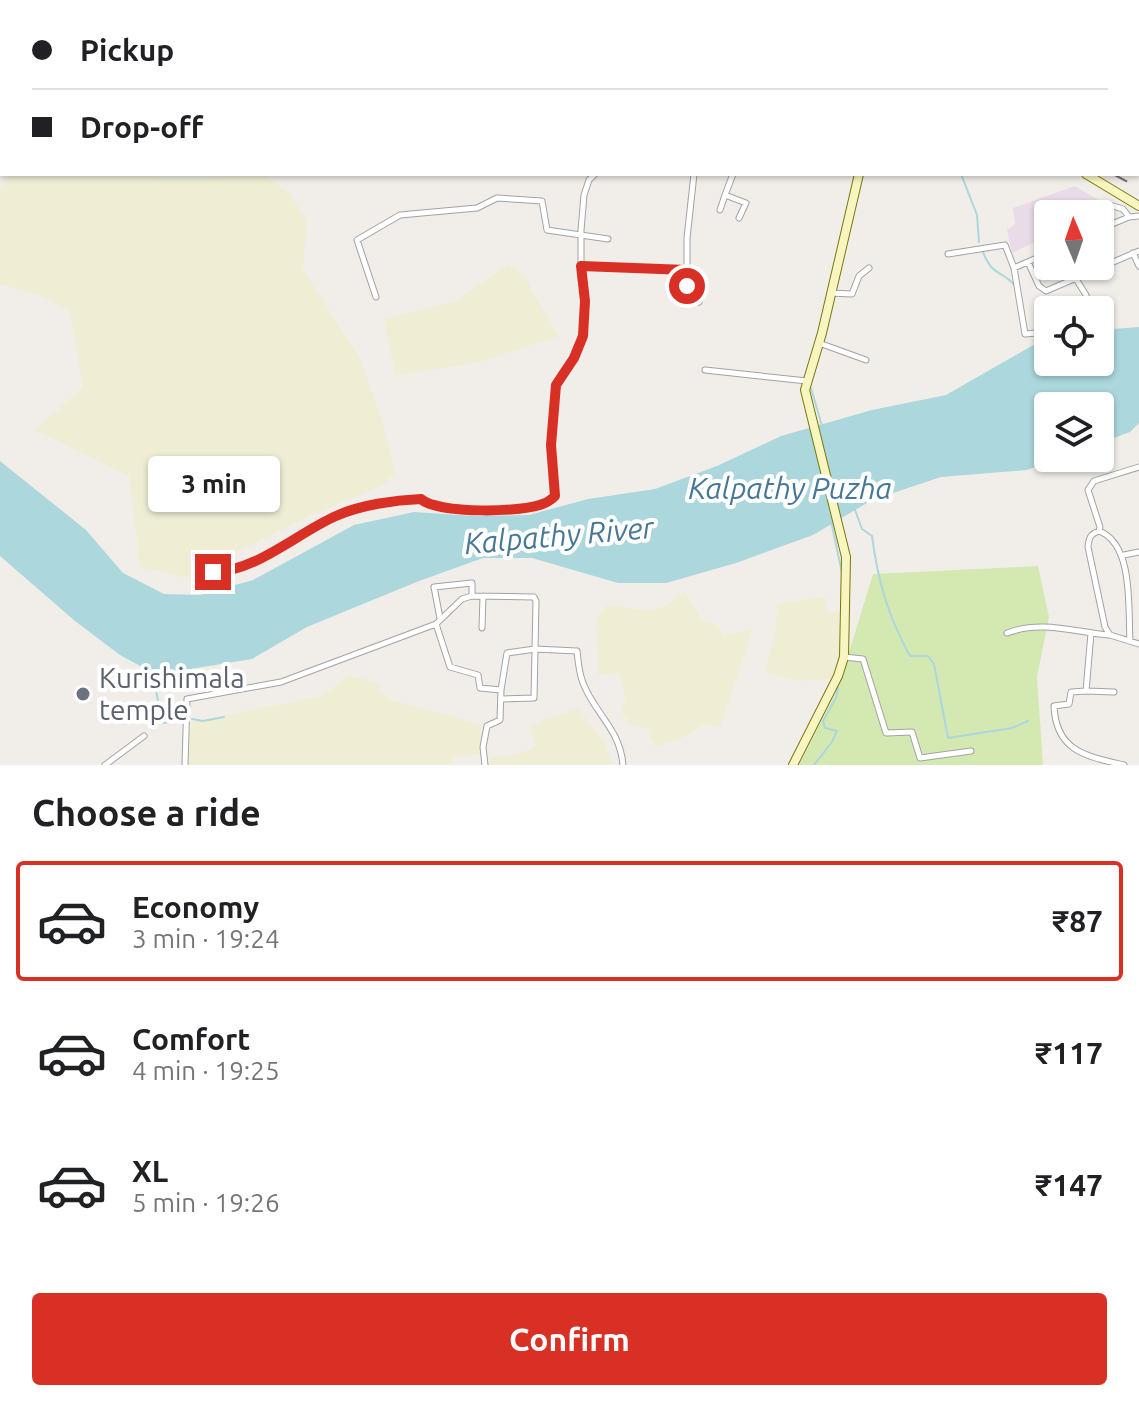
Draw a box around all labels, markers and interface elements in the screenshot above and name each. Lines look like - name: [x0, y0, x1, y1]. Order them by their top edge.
- text: Pickup: [80, 33, 174, 67]
- text: Drop-off: [80, 110, 203, 144]
- north arrow: [1034, 200, 1114, 280]
- map controls: [1034, 200, 1114, 472]
- route start: [669, 268, 705, 304]
- button: locate: [1034, 296, 1114, 376]
- button: layers: [1034, 392, 1114, 472]
- callout: 3 min: [147, 456, 279, 512]
- text: 3 min: [181, 469, 247, 498]
- water label: Kalpathy Puzha: [688, 471, 892, 505]
- water label: Kalpathy River: [463, 510, 657, 560]
- route end: [195, 554, 231, 590]
- place label: Kurishimala temple: [99, 662, 245, 725]
- marker: Kurishimala temple: [74, 685, 92, 703]
- text: Choose a ride: [32, 792, 261, 833]
- icon: car: [36, 885, 108, 957]
- text: Economy: [132, 890, 259, 924]
- text: ₹87: [1052, 904, 1103, 938]
- text: 3 min · 19:24: [132, 924, 280, 953]
- icon: car: [36, 1017, 108, 1089]
- text: Comfort: [132, 1022, 250, 1056]
- text: ₹117: [1035, 1036, 1103, 1070]
- text: 4 min · 19:25: [132, 1056, 280, 1085]
- icon: car: [36, 1149, 108, 1221]
- text: XL: [132, 1154, 168, 1188]
- text: ₹147: [1035, 1168, 1103, 1202]
- text: 5 min · 19:26: [132, 1188, 280, 1217]
- button: Confirm: [32, 1293, 1107, 1385]

